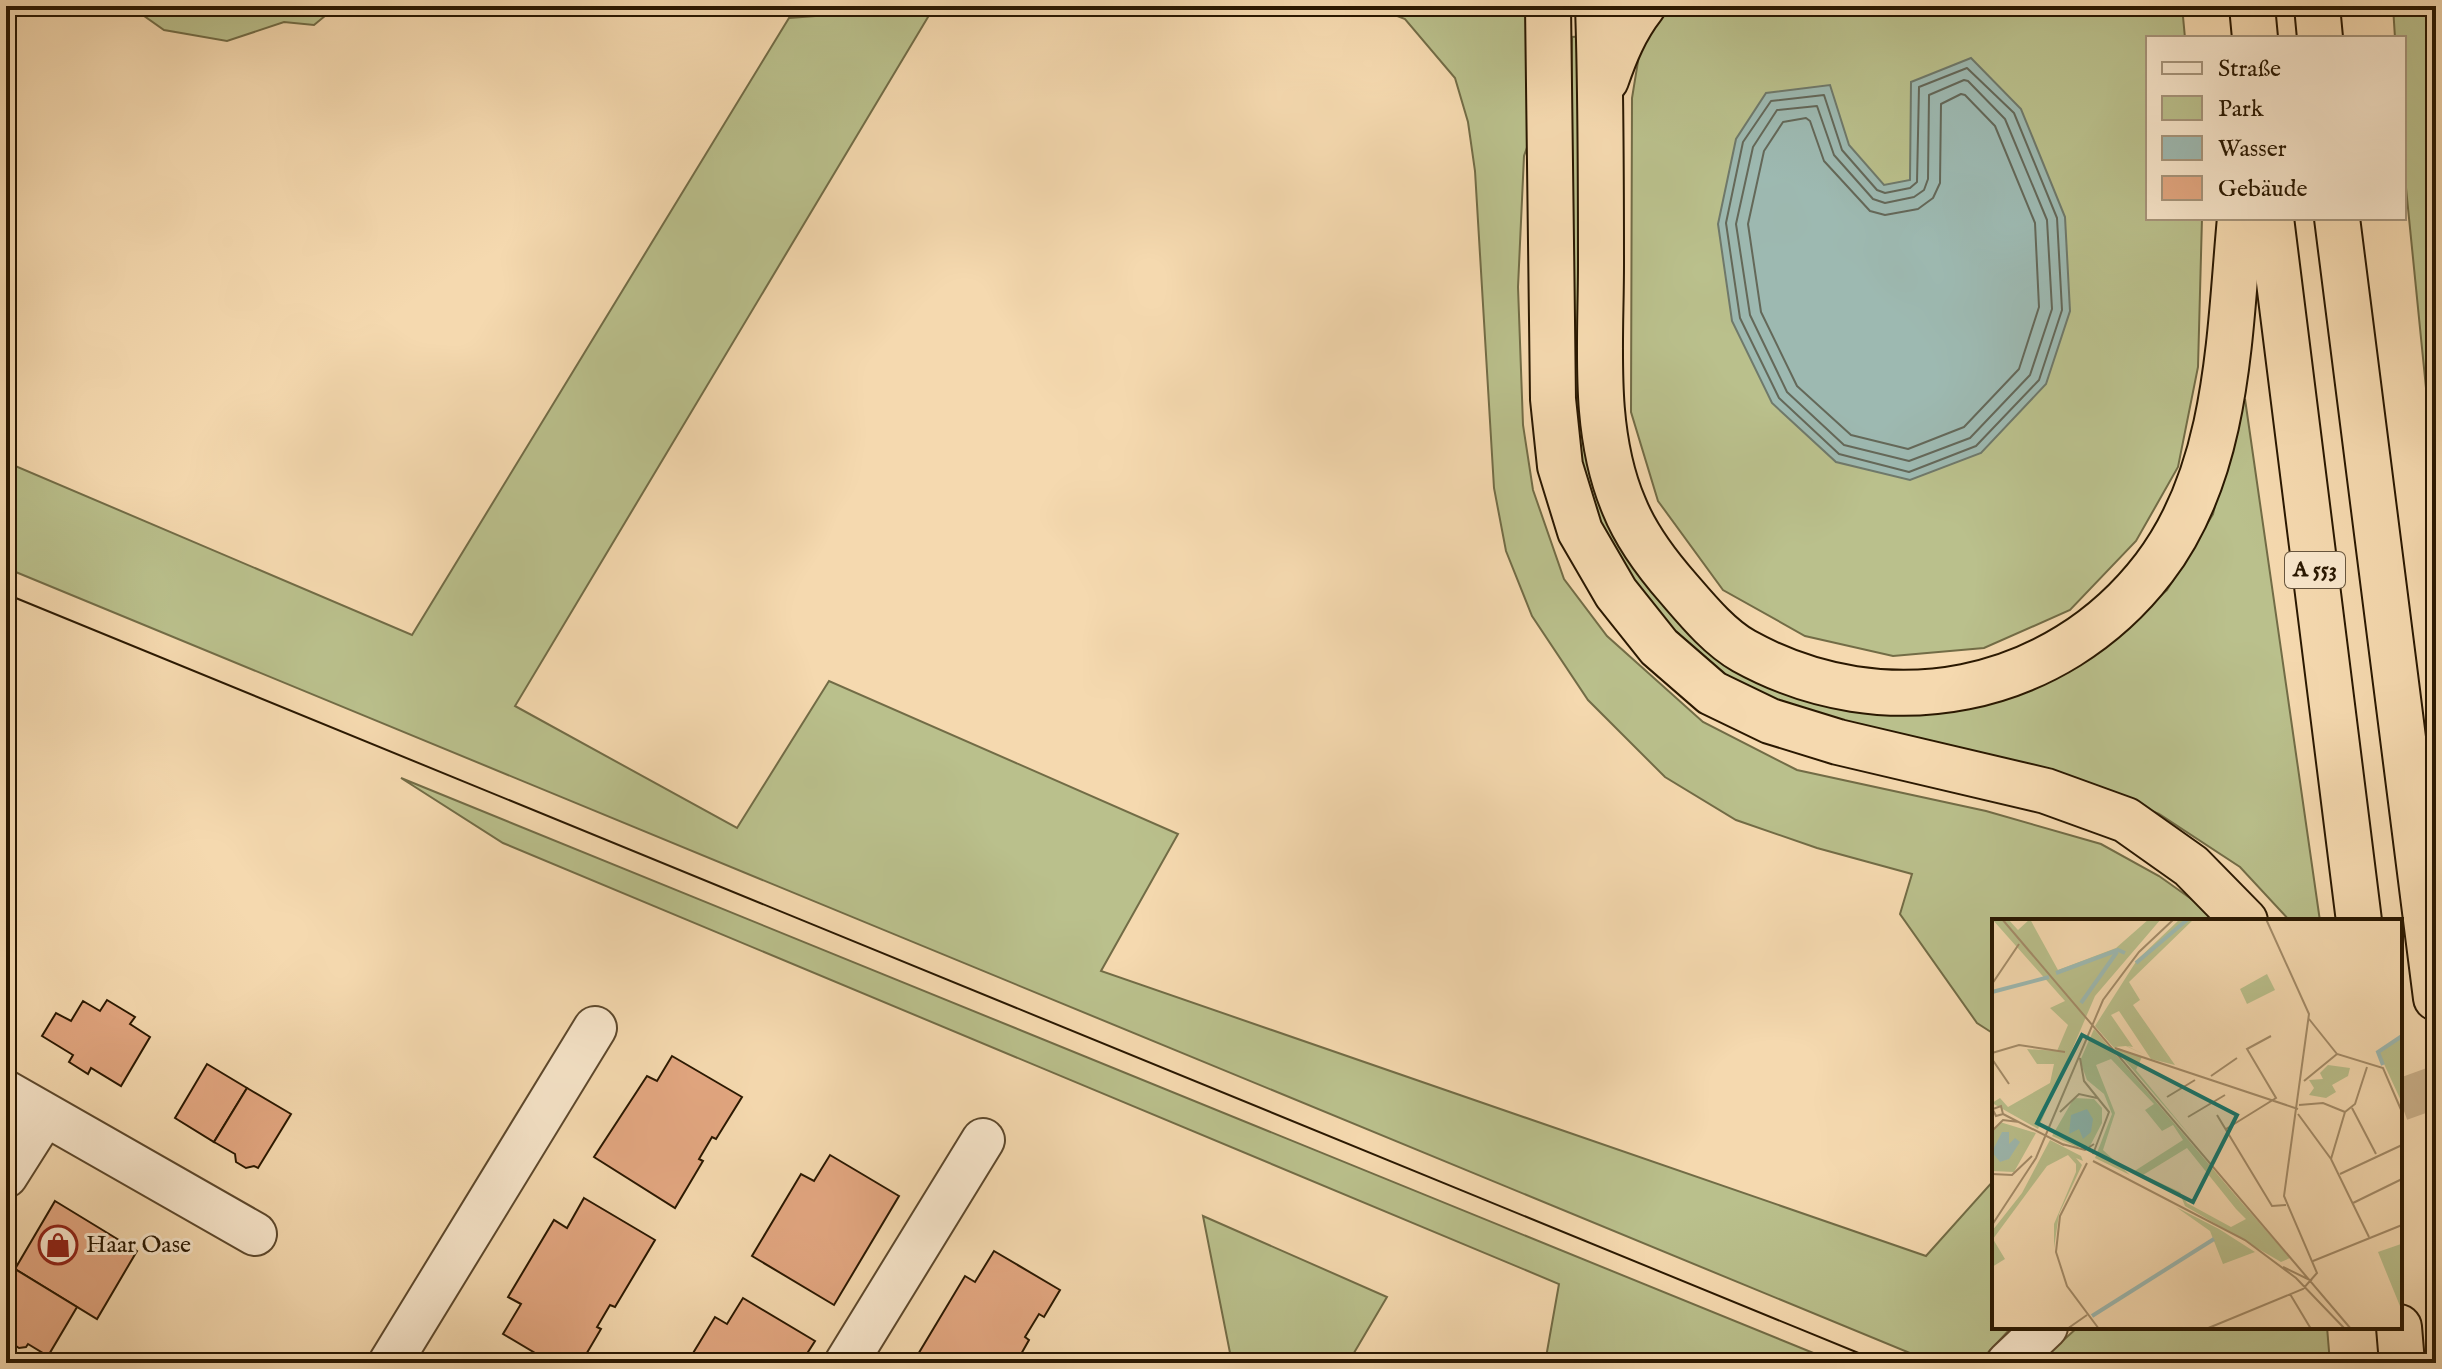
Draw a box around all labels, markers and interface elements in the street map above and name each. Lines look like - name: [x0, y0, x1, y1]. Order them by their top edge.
- legend: [2146, 36, 2406, 220]
- text: Straße: [2218, 54, 2281, 85]
- text: Park: [2218, 94, 2264, 125]
- text: Wasser: [2218, 134, 2287, 165]
- text: Gebäude: [2218, 174, 2308, 205]
- road number: A 553: [2285, 552, 2345, 588]
- inset map: [1992, 919, 2402, 1329]
- shop icon: Haar Oase: [37, 1224, 79, 1266]
- place label: Haar Oase: [86, 1230, 191, 1261]

